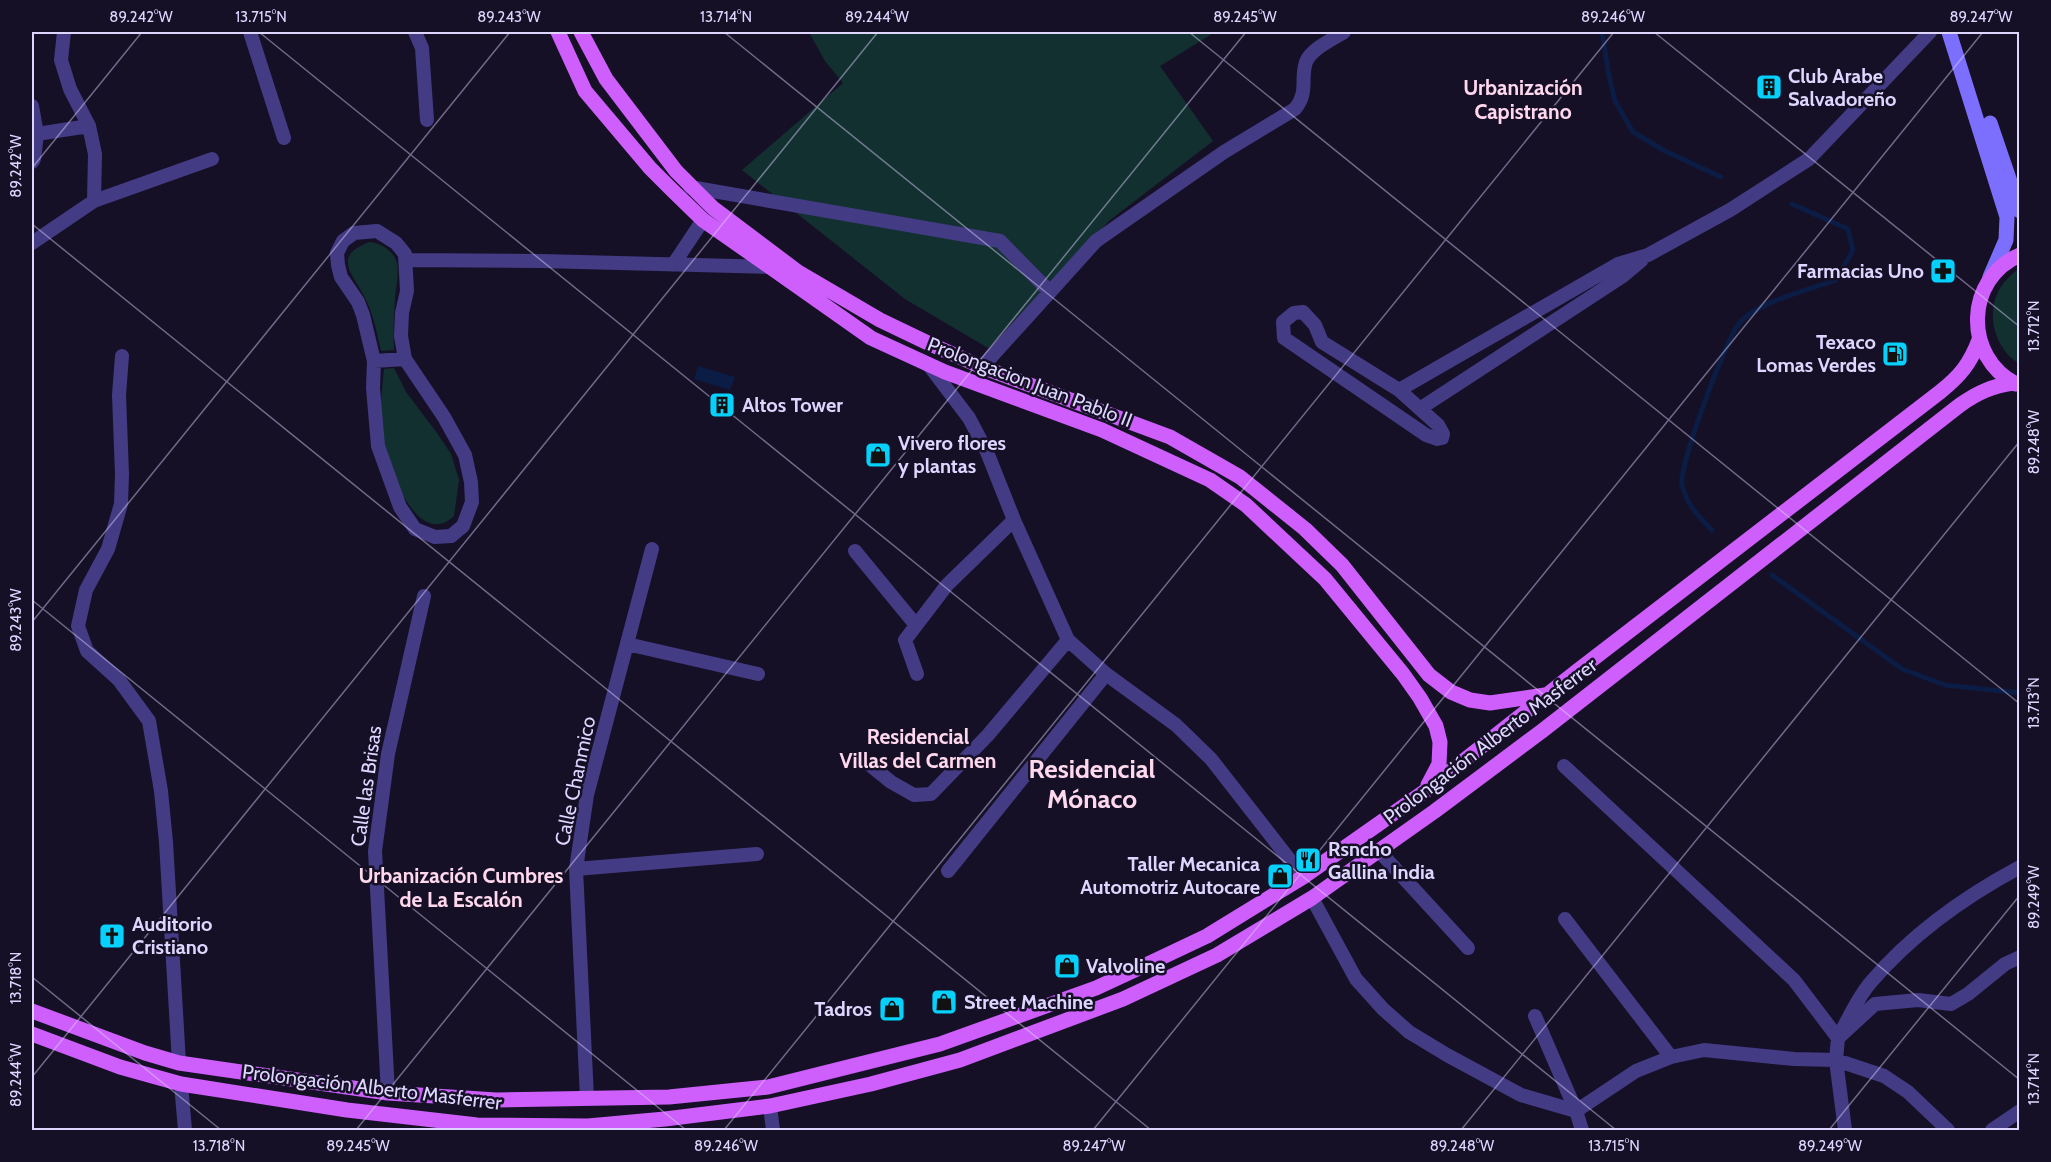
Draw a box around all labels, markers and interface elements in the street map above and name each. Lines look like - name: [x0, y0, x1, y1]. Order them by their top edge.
- text: 89.242°W: [109, 8, 173, 26]
- text: 13.715°N: [235, 8, 287, 26]
- text: 89.243°W: [477, 8, 542, 26]
- text: 13.714°N: [700, 8, 752, 26]
- text: 89.244°W: [845, 8, 910, 26]
- text: 89.245°W: [1213, 8, 1278, 26]
- text: 89.246°W: [1581, 8, 1646, 26]
- text: 89.247°W: [1949, 8, 2013, 26]
- place label: Club Arabe Salvadoreño: [1788, 64, 1896, 111]
- building icon: Club Arabe Salvadoreño: [1754, 72, 1784, 102]
- district label: Urbanización Capistrano: [1463, 75, 1583, 124]
- text: 89.242°W: [7, 134, 25, 198]
- pharmacy icon: Farmacias Uno: [1928, 256, 1958, 286]
- place label: Farmacias Uno: [1797, 259, 1924, 283]
- text: 13.712°N: [2025, 300, 2043, 352]
- place label: Texaco Lomas Verdes: [1756, 330, 1876, 377]
- street label: Prolongacion Juan Pablo II: [924, 332, 1136, 432]
- fuel station icon: Texaco Lomas Verdes: [1880, 339, 1910, 369]
- building icon: Altos Tower: [707, 390, 737, 420]
- place label: Altos Tower: [742, 393, 843, 417]
- text: 89.248°W: [2025, 409, 2043, 474]
- place label: Vivero flores y plantas: [898, 431, 1006, 478]
- shop icon: Vivero flores y plantas: [863, 440, 893, 470]
- text: 89.243°W: [7, 587, 25, 652]
- street label: Prolongación Alberto Masferrer: [1379, 652, 1602, 829]
- text: 13.713°N: [2025, 677, 2043, 729]
- street label: Calle Chanmico: [550, 714, 600, 848]
- street label: Calle las Brisas: [346, 724, 386, 848]
- district label: Residencial Villas del Carmen: [840, 724, 996, 773]
- district label: Residencial Mónaco: [1029, 753, 1156, 815]
- place label: Rsncho Gallina India: [1328, 837, 1435, 884]
- restaurant icon: Rsncho Gallina India: [1293, 845, 1323, 875]
- place label: Taller Mecanica Automotriz Autocare: [1080, 852, 1260, 899]
- shop icon: Taller Mecanica Automotriz Autocare: [1265, 861, 1295, 891]
- district label: Urbanización Cumbres de La Escalón: [359, 863, 564, 912]
- text: 89.249°W: [2025, 864, 2043, 929]
- place label: Auditorio Cristiano: [132, 912, 213, 959]
- church icon: Auditorio Cristiano: [97, 921, 127, 951]
- shop icon: Valvoline: [1052, 951, 1082, 981]
- text: 13.718°N: [7, 952, 25, 1004]
- place label: Valvoline: [1086, 954, 1165, 978]
- shop icon: Street Machine: [929, 987, 959, 1017]
- place label: Street Machine: [964, 990, 1093, 1014]
- shop icon: Tadros: [877, 994, 907, 1024]
- place label: Tadros: [814, 997, 872, 1021]
- text: 89.244°W: [7, 1042, 25, 1107]
- text: 13.714°N: [2025, 1053, 2043, 1105]
- street label: Prolongación Alberto Masferrer: [241, 1059, 504, 1115]
- text: 13.718°N: [193, 1137, 245, 1155]
- text: 89.245°W: [326, 1137, 391, 1155]
- text: 89.246°W: [694, 1137, 759, 1155]
- text: 89.247°W: [1062, 1137, 1126, 1155]
- text: 89.248°W: [1430, 1137, 1495, 1155]
- text: 13.715°N: [1588, 1137, 1640, 1155]
- text: 89.249°W: [1798, 1137, 1863, 1155]

